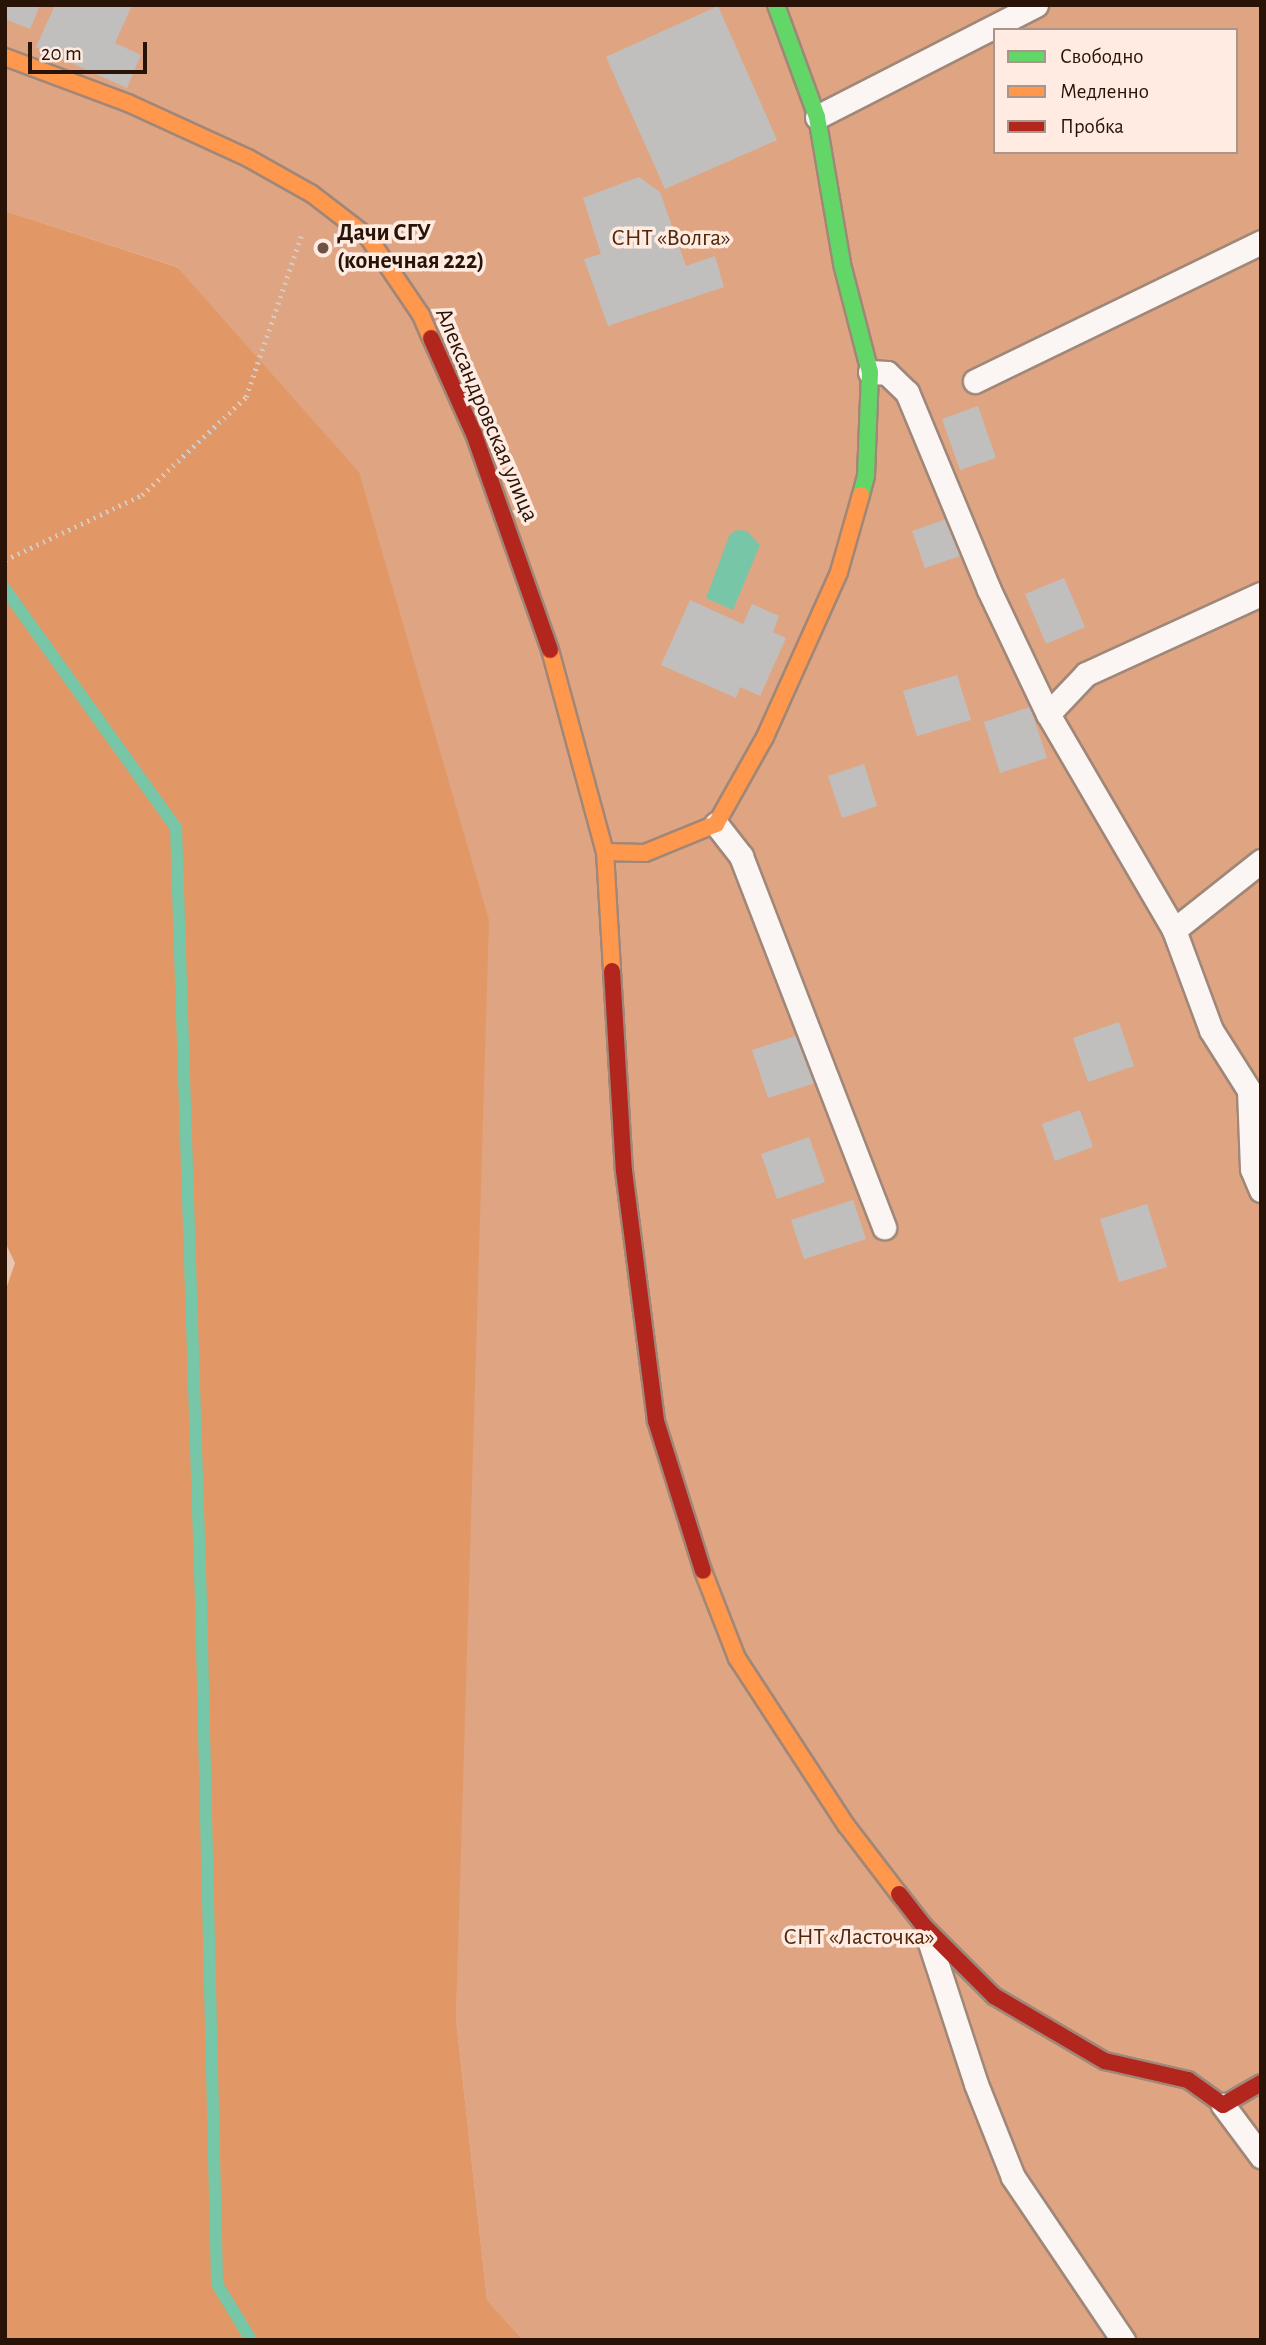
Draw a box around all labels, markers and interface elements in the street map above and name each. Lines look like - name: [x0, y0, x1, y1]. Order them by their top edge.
- scale bar: [32, 28, 150, 72]
- legend: [993, 28, 1238, 154]
- text: 20 m: [41, 43, 82, 64]
- text: Свободно: [1060, 46, 1144, 67]
- text: Медленно: [1060, 81, 1149, 102]
- text: Пробка: [1060, 116, 1124, 137]
- place label: Дачи СГУ (конечная 222): [337, 220, 484, 276]
- park label: СНТ «Волга»: [611, 225, 731, 253]
- marker: Дачи СГУ (конечная 222): [315, 240, 331, 256]
- street label: Александровская улица: [428, 304, 544, 526]
- park label: СНТ «Ласточка»: [783, 1924, 935, 1952]

